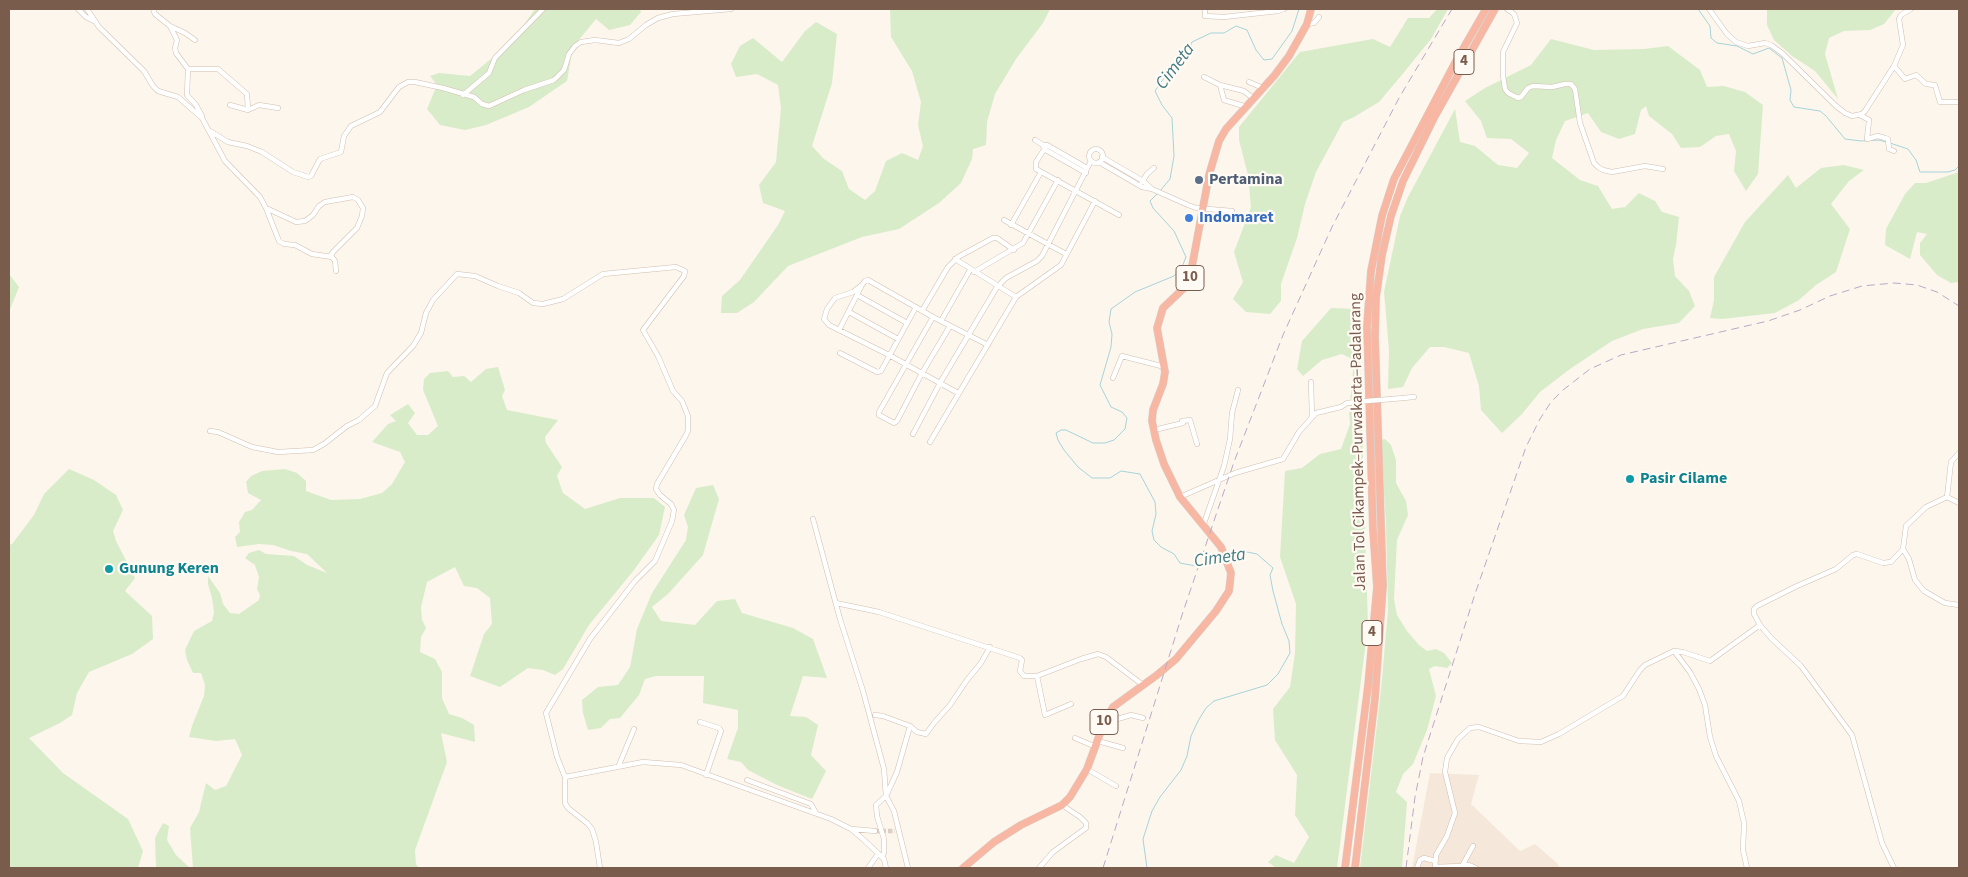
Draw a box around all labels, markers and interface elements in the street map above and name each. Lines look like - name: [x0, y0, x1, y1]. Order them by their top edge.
- water label: Cimeta: [1152, 40, 1200, 94]
- road number: 4: [1454, 50, 1474, 74]
- place label: Pertamina: [1209, 170, 1283, 190]
- marker: Pertamina: [1193, 174, 1205, 186]
- place label: Indomaret: [1199, 208, 1274, 228]
- marker: Indomaret: [1183, 212, 1195, 224]
- road number: 10: [1176, 266, 1204, 290]
- street label: Jalan Tol Cikampek–Purwakarta–Padalarang: [1347, 293, 1371, 591]
- place label: Pasir Cilame: [1640, 469, 1727, 489]
- marker: Pasir Cilame: [1624, 473, 1636, 485]
- water label: Cimeta: [1193, 545, 1247, 573]
- place label: Gunung Keren: [119, 559, 219, 579]
- marker: Gunung Keren: [103, 563, 115, 575]
- road number: 4: [1362, 620, 1382, 646]
- road number: 10: [1090, 710, 1118, 734]

